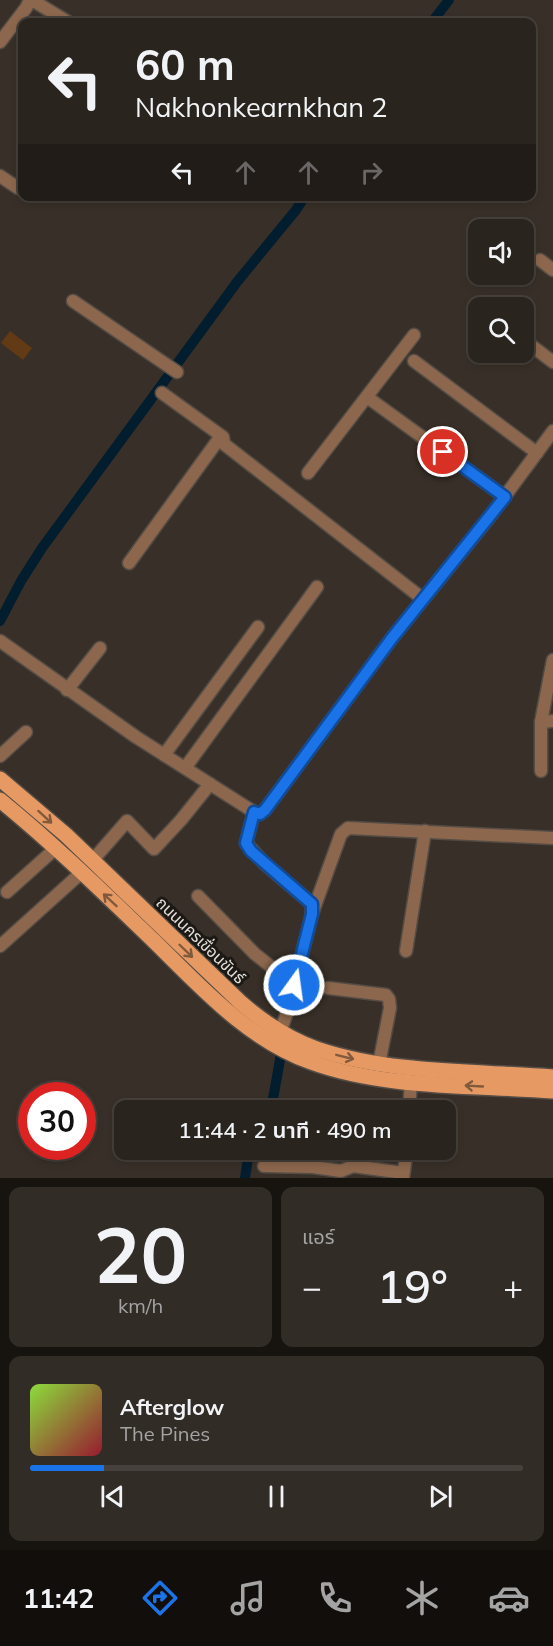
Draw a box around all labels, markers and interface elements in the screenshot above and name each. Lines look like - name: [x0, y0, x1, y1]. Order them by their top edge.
- text: 60 m: [135, 38, 235, 91]
- icon: left: [36, 42, 114, 120]
- text: Nakhonkearnkhan 2: [135, 90, 387, 124]
- icon: left: [166, 156, 199, 189]
- icon: ahead: [229, 156, 262, 189]
- icon: ahead: [292, 156, 325, 189]
- icon: right: [355, 156, 388, 189]
- map controls: [468, 219, 534, 363]
- button: sound: [468, 219, 534, 285]
- button: search: [468, 297, 534, 363]
- pin: [417, 426, 468, 477]
- icon: arrive: [426, 435, 459, 468]
- one-way arrow: [37, 810, 52, 824]
- one-way arrow: [102, 892, 117, 907]
- street label: ถนนนครเขื่อนขันธ์: [152, 892, 251, 988]
- one-way arrow: [179, 944, 194, 958]
- position arrow: [262, 953, 326, 1017]
- one-way arrow: [335, 1051, 354, 1063]
- one-way arrow: [464, 1080, 484, 1091]
- speed limit sign: 30: [18, 1082, 96, 1160]
- text: 11:44 · 2 นาที · 490 m: [178, 1116, 392, 1144]
- text: 20: [94, 1205, 187, 1303]
- text: แอร์: [302, 1224, 334, 1249]
- text: 19°: [377, 1258, 448, 1314]
- text: −: [302, 1266, 322, 1307]
- text: +: [503, 1266, 523, 1307]
- text: km/h: [118, 1293, 163, 1318]
- text: Afterglow: [120, 1393, 224, 1421]
- text: The Pines: [120, 1421, 210, 1446]
- icon: previous: [96, 1480, 129, 1513]
- icon: pause: [260, 1480, 293, 1513]
- icon: next: [424, 1480, 457, 1513]
- icon: directions: [139, 1577, 181, 1619]
- icon: music: [227, 1577, 269, 1619]
- icon: phone: [314, 1577, 356, 1619]
- icon: climate: [401, 1577, 443, 1619]
- icon: car: [488, 1577, 530, 1619]
- text: 11:42: [23, 1581, 94, 1615]

